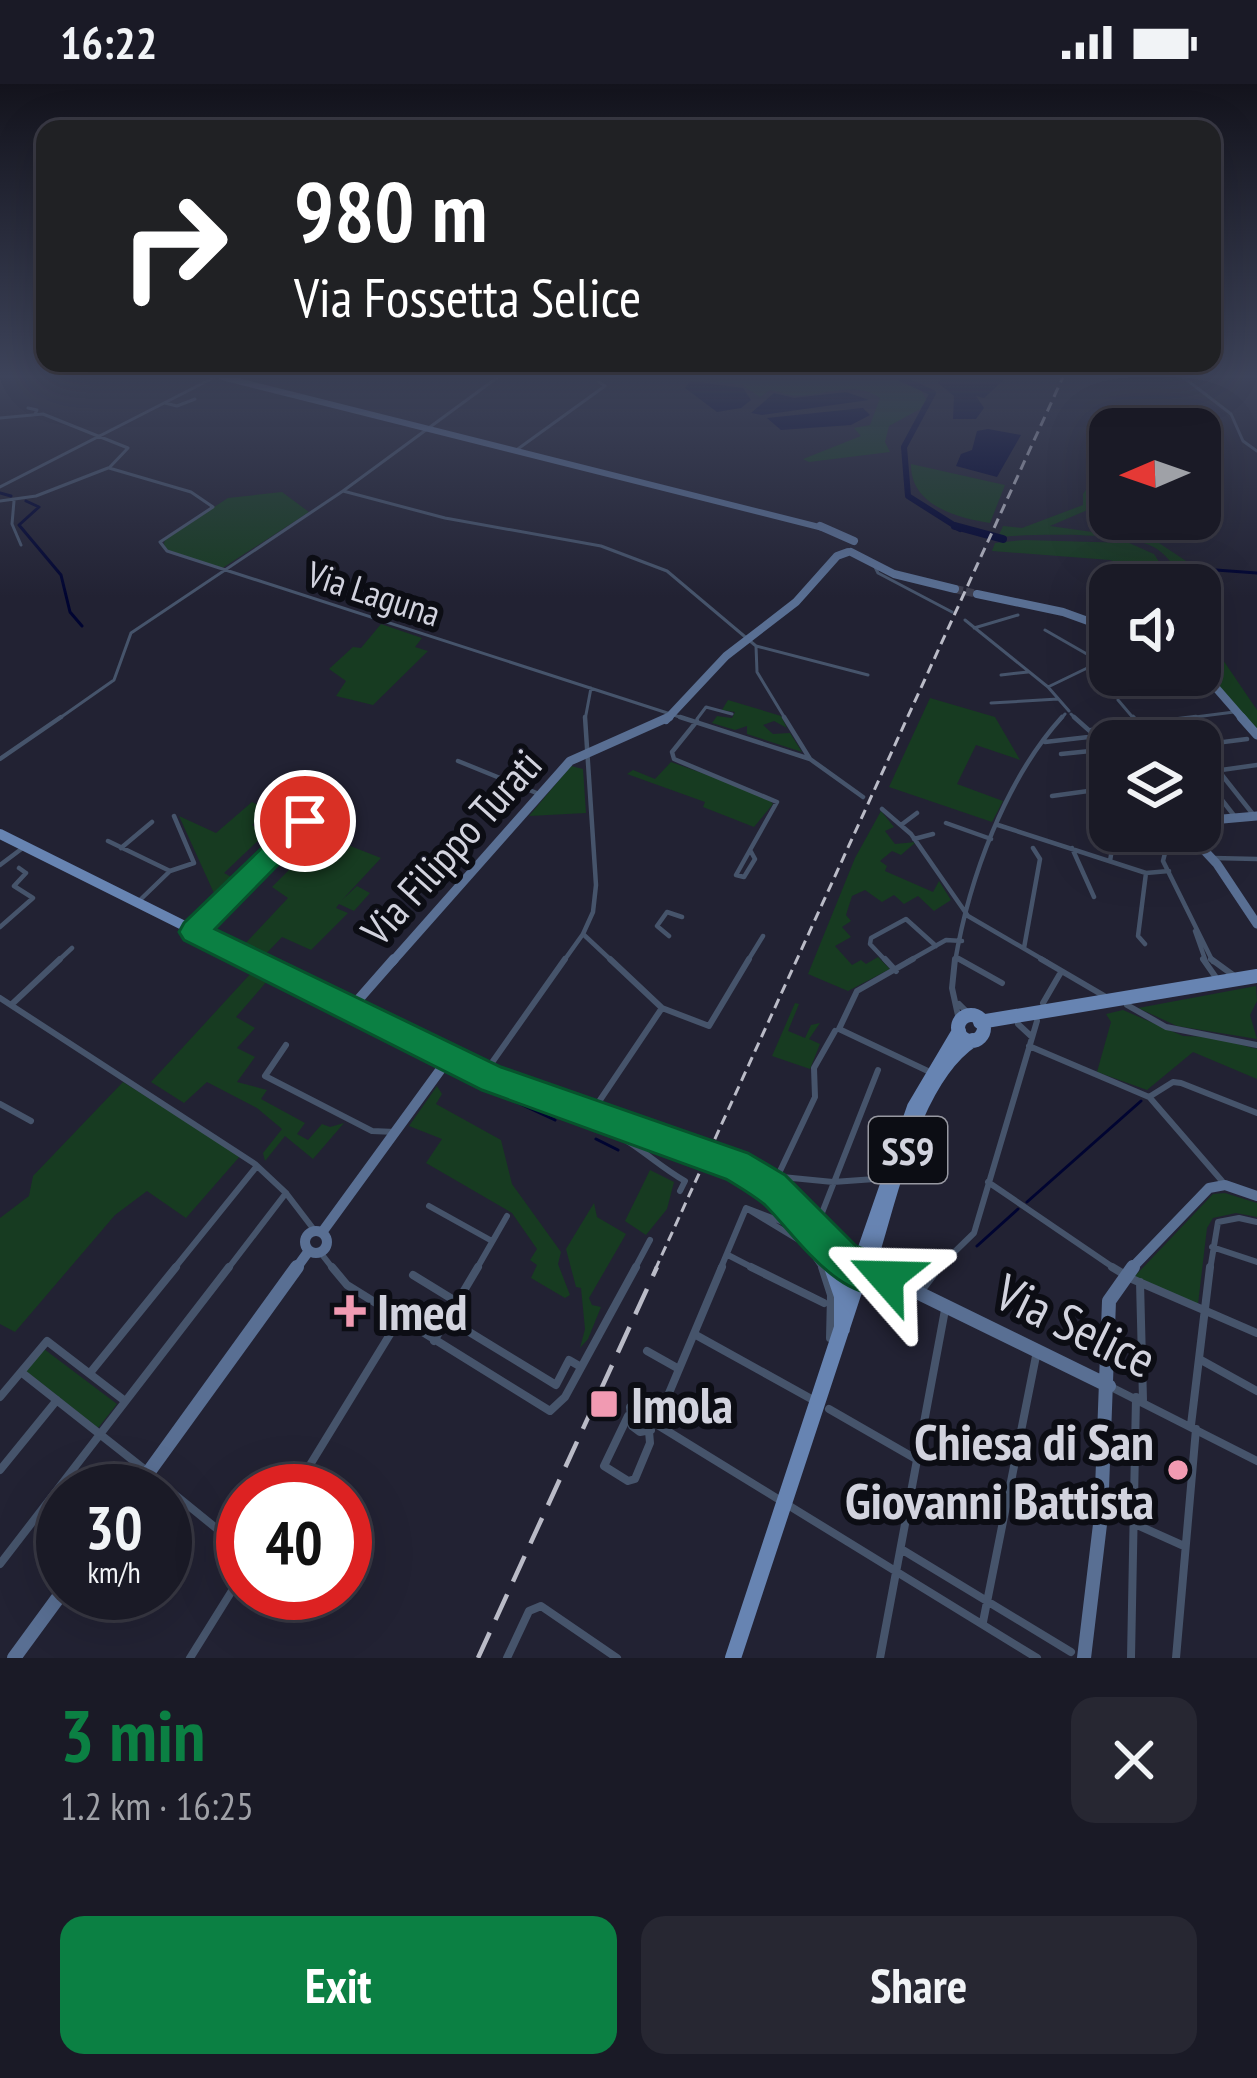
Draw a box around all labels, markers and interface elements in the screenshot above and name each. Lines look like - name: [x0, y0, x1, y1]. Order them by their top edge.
- text: 16:22: [60, 13, 157, 71]
- text: 980 m: [294, 156, 487, 265]
- icon: right: [96, 168, 252, 324]
- text: Via Fossetta Selice: [294, 262, 641, 332]
- north arrow: [1089, 408, 1221, 540]
- map controls: [1089, 408, 1221, 852]
- street label: Via Laguna: [301, 549, 446, 636]
- button: sound: [1089, 564, 1221, 696]
- button: layers: [1089, 720, 1221, 852]
- street label: Via Filippo Turati: [348, 738, 553, 957]
- pin: [254, 770, 356, 872]
- icon: arrive: [272, 788, 338, 854]
- road number: SS9: [869, 1117, 947, 1183]
- position arrow: [823, 1214, 949, 1340]
- street label: Via Selice: [984, 1258, 1167, 1392]
- place label: Imed: [377, 1278, 467, 1344]
- marker: Imed: [334, 1295, 366, 1327]
- place label: Imola: [631, 1371, 733, 1437]
- marker: Imola: [588, 1388, 620, 1420]
- place label: Chiesa di San Giovanni Battista: [845, 1408, 1154, 1533]
- marker: Chiesa di San Giovanni Battista: [1165, 1457, 1191, 1483]
- speed limit sign: 40: [216, 1464, 372, 1620]
- text: 30: [85, 1488, 143, 1566]
- text: km/h: [87, 1552, 141, 1591]
- text: 3 min: [60, 1688, 205, 1781]
- button: close: [1071, 1697, 1197, 1823]
- text: 1.2 km · 16:25: [60, 1780, 254, 1831]
- button: Exit: [60, 1916, 617, 2054]
- button: Share: [641, 1916, 1197, 2054]

